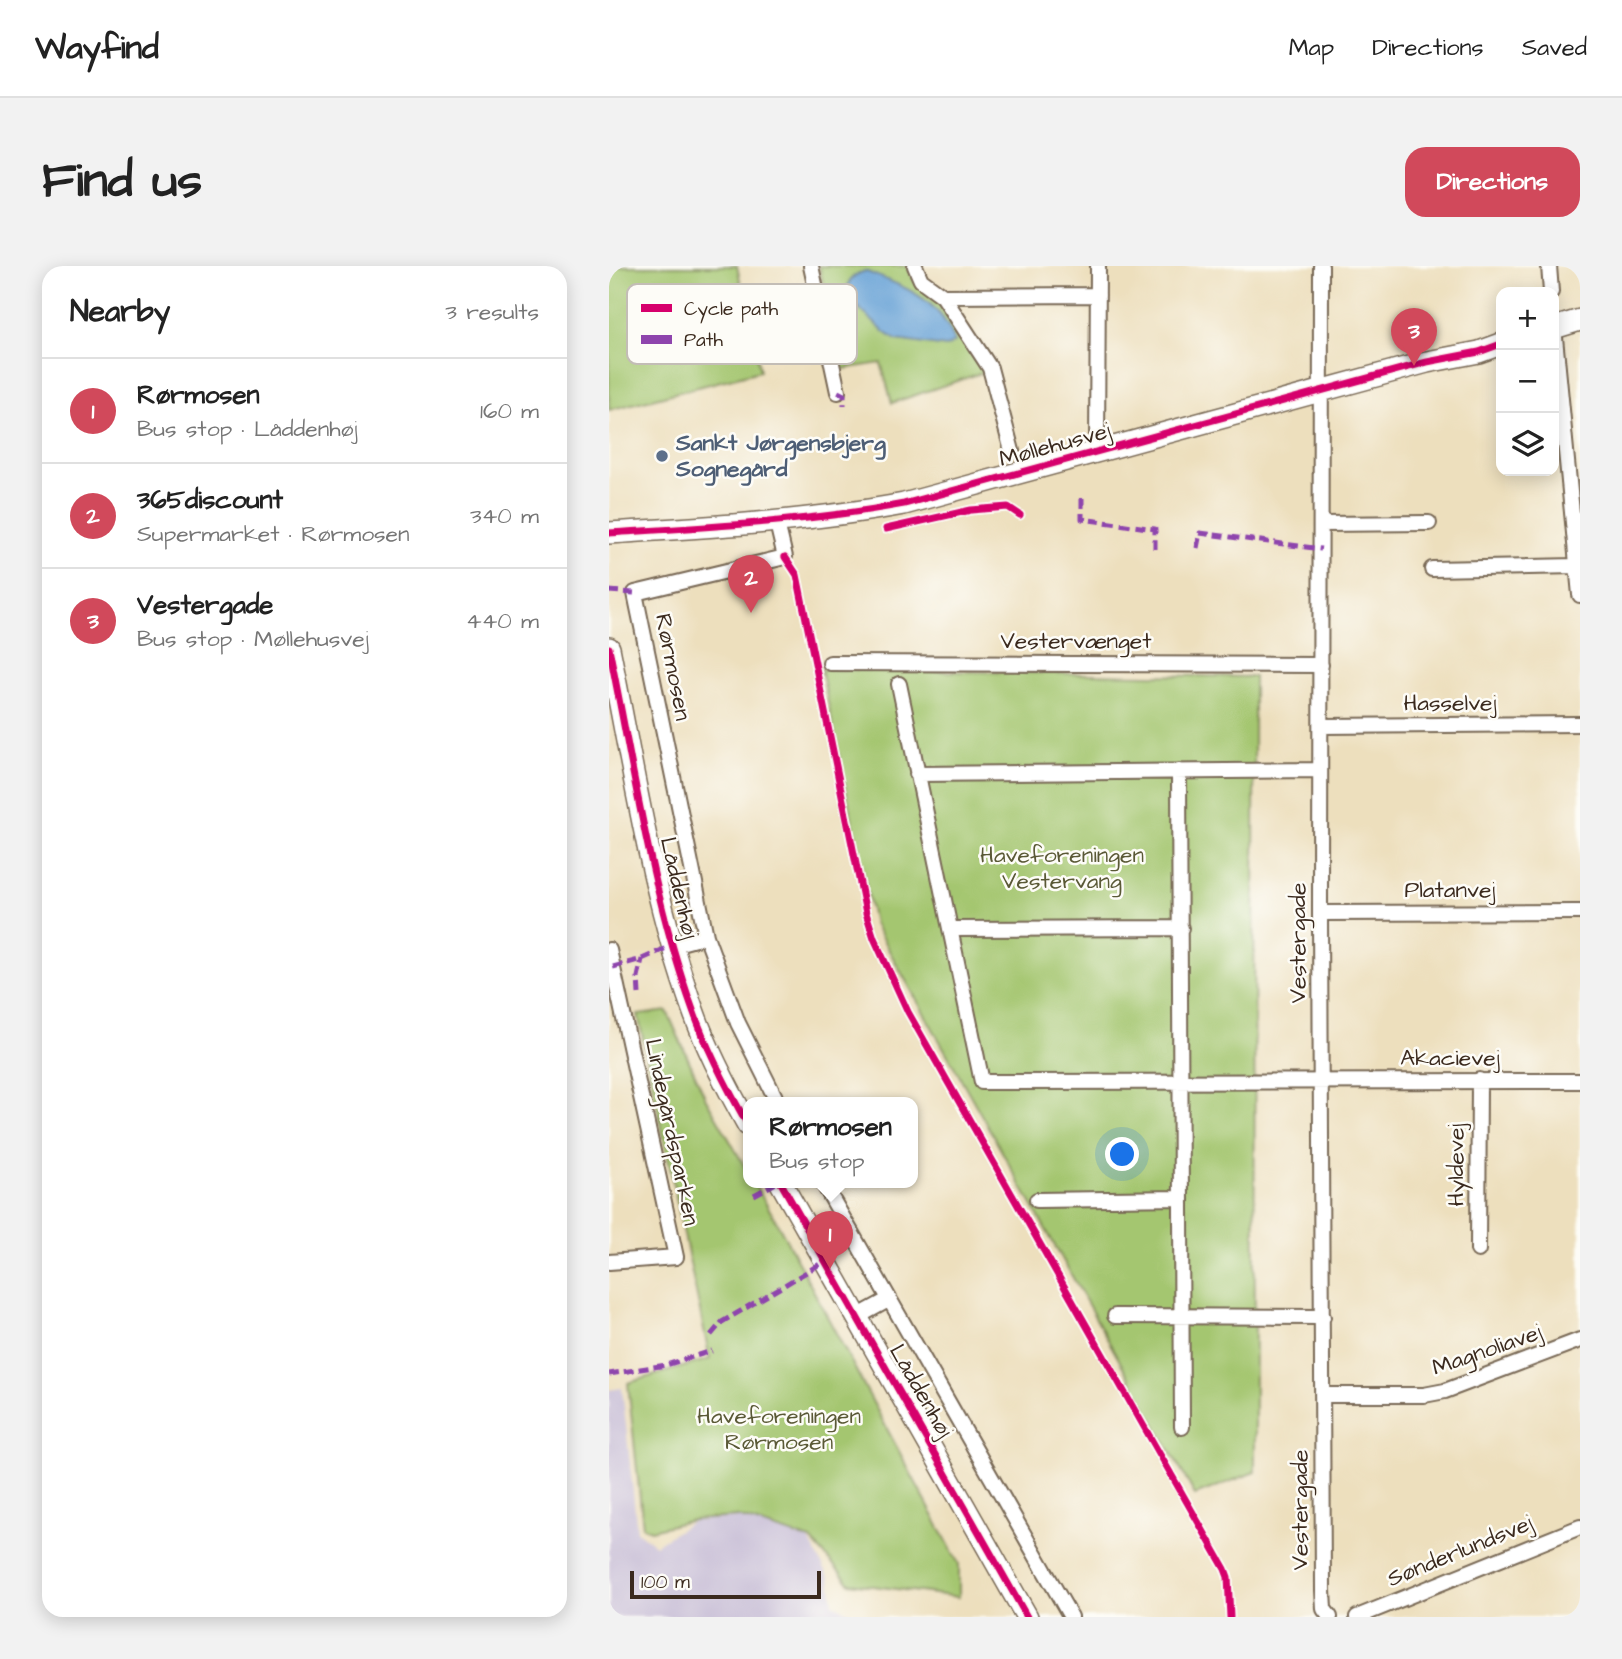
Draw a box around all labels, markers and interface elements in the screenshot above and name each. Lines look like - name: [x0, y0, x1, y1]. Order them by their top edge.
- text: Wayfind: [35, 25, 159, 71]
- text: Map: [1289, 31, 1334, 65]
- text: Directions: [1372, 31, 1484, 65]
- text: Saved: [1522, 31, 1587, 65]
- button: Directions: [1405, 147, 1580, 217]
- text: Find us: [42, 148, 202, 216]
- legend: [627, 284, 857, 364]
- map controls: [1496, 287, 1559, 476]
- button: +: [1496, 287, 1559, 350]
- text: Nearby: [70, 291, 170, 333]
- text: 3 results: [445, 296, 539, 328]
- text: Cycle path: [684, 296, 779, 324]
- pin: 3: [1391, 308, 1437, 366]
- text: Path: [684, 327, 723, 354]
- button: −: [1496, 350, 1559, 413]
- text: Rørmosen: [137, 377, 259, 413]
- text: 1: [92, 395, 94, 427]
- text: 160 m: [480, 395, 539, 427]
- text: Bus stop · Låddenhøj: [137, 413, 358, 445]
- button: layers: [1496, 413, 1559, 476]
- street label: Møllehusvej: [995, 415, 1115, 475]
- place label: Sankt Jørgensbjerg Sognegård: [675, 427, 886, 486]
- marker: Sankt Jørgensbjerg Sognegård: [654, 448, 670, 464]
- text: 365discount: [137, 482, 283, 518]
- text: 2: [86, 500, 100, 532]
- text: 340 m: [470, 500, 539, 532]
- text: Supermarket · Rørmosen: [137, 518, 410, 550]
- pin: 2: [728, 555, 774, 613]
- text: Vestergade: [137, 587, 273, 623]
- text: 3: [87, 605, 99, 637]
- text: 440 m: [466, 605, 539, 637]
- street label: Rørmosen: [647, 611, 699, 723]
- text: Bus stop · Møllehusvej: [137, 623, 369, 655]
- street label: Vestervænget: [1000, 625, 1152, 658]
- street label: Hasselvej: [1403, 687, 1497, 719]
- street label: Låddenhøj: [652, 834, 706, 942]
- park label: Haveforeningen Vestervang: [980, 839, 1144, 898]
- street label: Platanvej: [1405, 874, 1495, 906]
- street label: Vestergade: [1282, 883, 1315, 1003]
- street label: Lindegårdsparken: [636, 1036, 707, 1228]
- street label: Akacievej: [1400, 1042, 1500, 1074]
- popup: [743, 1097, 918, 1188]
- text: Rørmosen: [769, 1109, 892, 1145]
- street label: Hyldevej: [1440, 1124, 1473, 1206]
- your location: [1105, 1137, 1139, 1171]
- text: Bus stop: [769, 1145, 865, 1177]
- pin: 1: [807, 1211, 853, 1269]
- street label: Magnoliavej: [1428, 1316, 1547, 1385]
- street label: Låddenhøj: [881, 1338, 961, 1444]
- park label: Haveforeningen Rørmosen: [697, 1400, 861, 1458]
- street label: Vestergade: [1284, 1450, 1317, 1570]
- street label: Sønderlundsvej: [1382, 1507, 1538, 1595]
- scale bar: [630, 1568, 821, 1600]
- text: 100 m: [641, 1569, 690, 1596]

